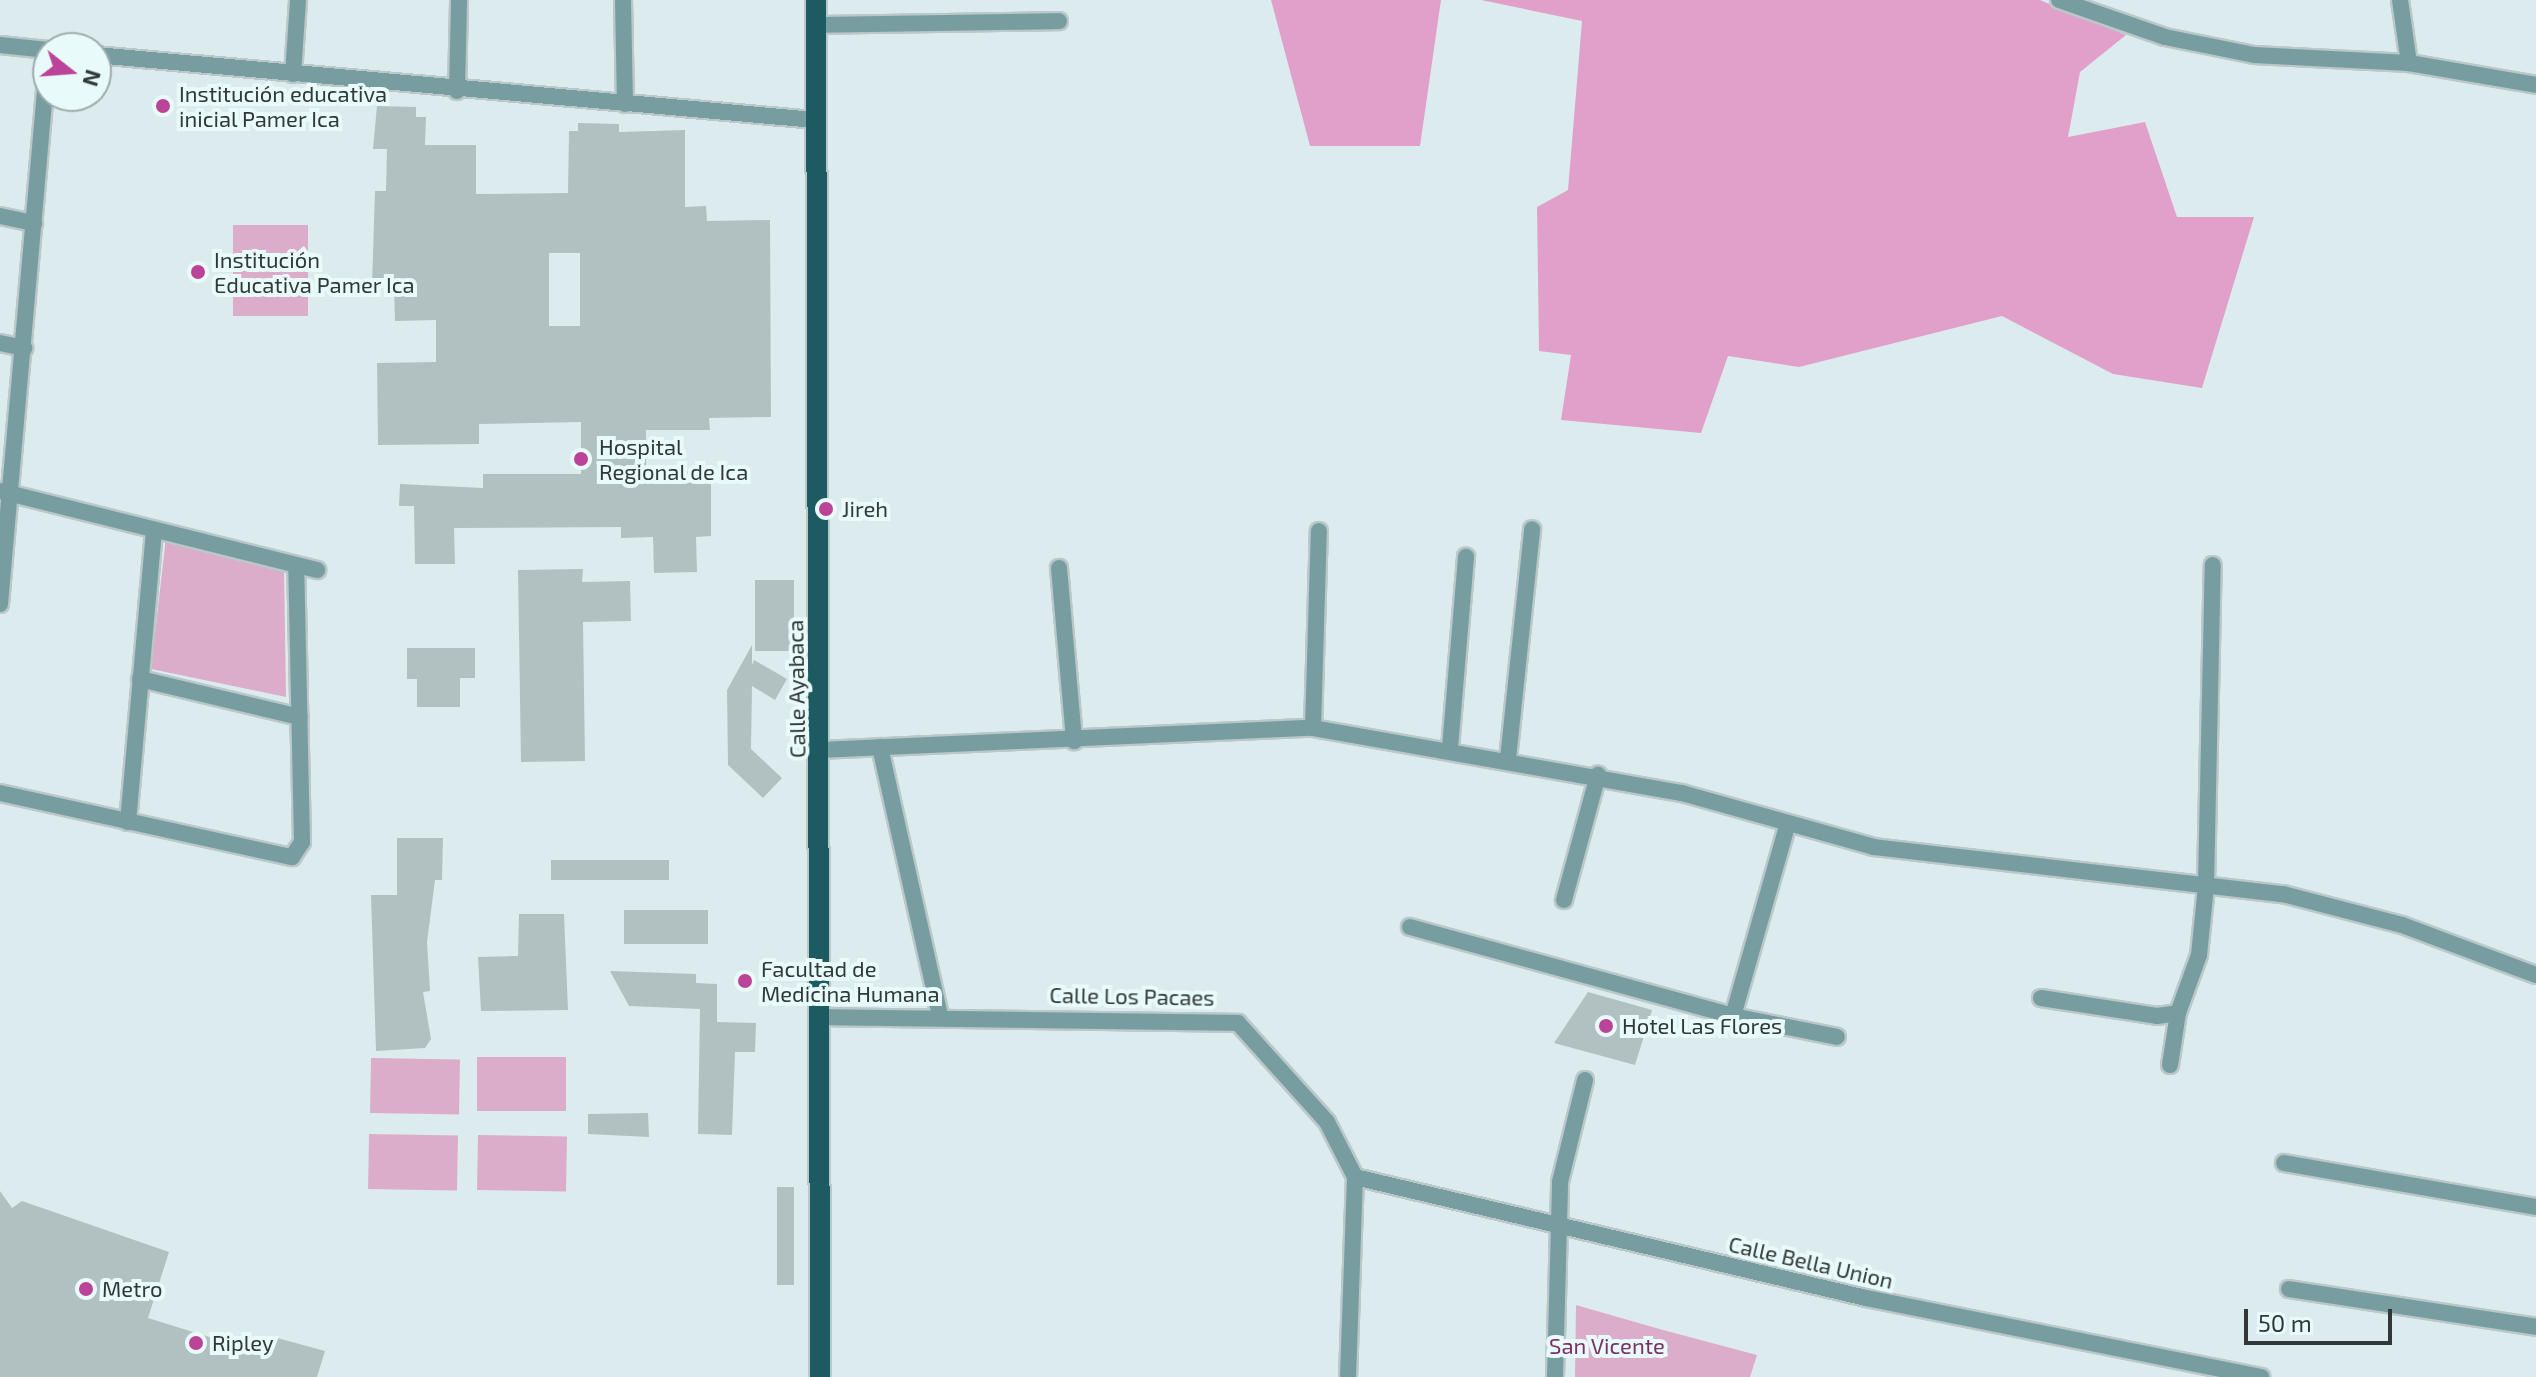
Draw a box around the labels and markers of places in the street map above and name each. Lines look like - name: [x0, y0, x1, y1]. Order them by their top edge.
- place label: Institución educativa inicial Pamer Ica: [179, 80, 387, 132]
- marker: Institución educativa inicial Pamer Ica: [154, 97, 172, 115]
- place label: Institución Educativa Pamer Ica: [214, 246, 415, 298]
- marker: Institución Educativa Pamer Ica: [189, 263, 207, 281]
- place label: Hospital Regional de Ica: [599, 433, 749, 484]
- marker: Hospital Regional de Ica: [570, 448, 592, 470]
- place label: Jireh: [842, 496, 888, 522]
- marker: Jireh: [817, 500, 835, 518]
- place label: Facultad de Medicina Humana: [761, 955, 940, 1006]
- marker: Facultad de Medicina Humana: [736, 972, 754, 990]
- place label: Hotel Las Flores: [1622, 1013, 1783, 1039]
- marker: Hotel Las Flores: [1597, 1017, 1615, 1035]
- place label: Metro: [102, 1276, 163, 1302]
- marker: Metro: [77, 1280, 95, 1298]
- place label: Ripley: [212, 1330, 274, 1356]
- marker: Ripley: [187, 1334, 205, 1352]

